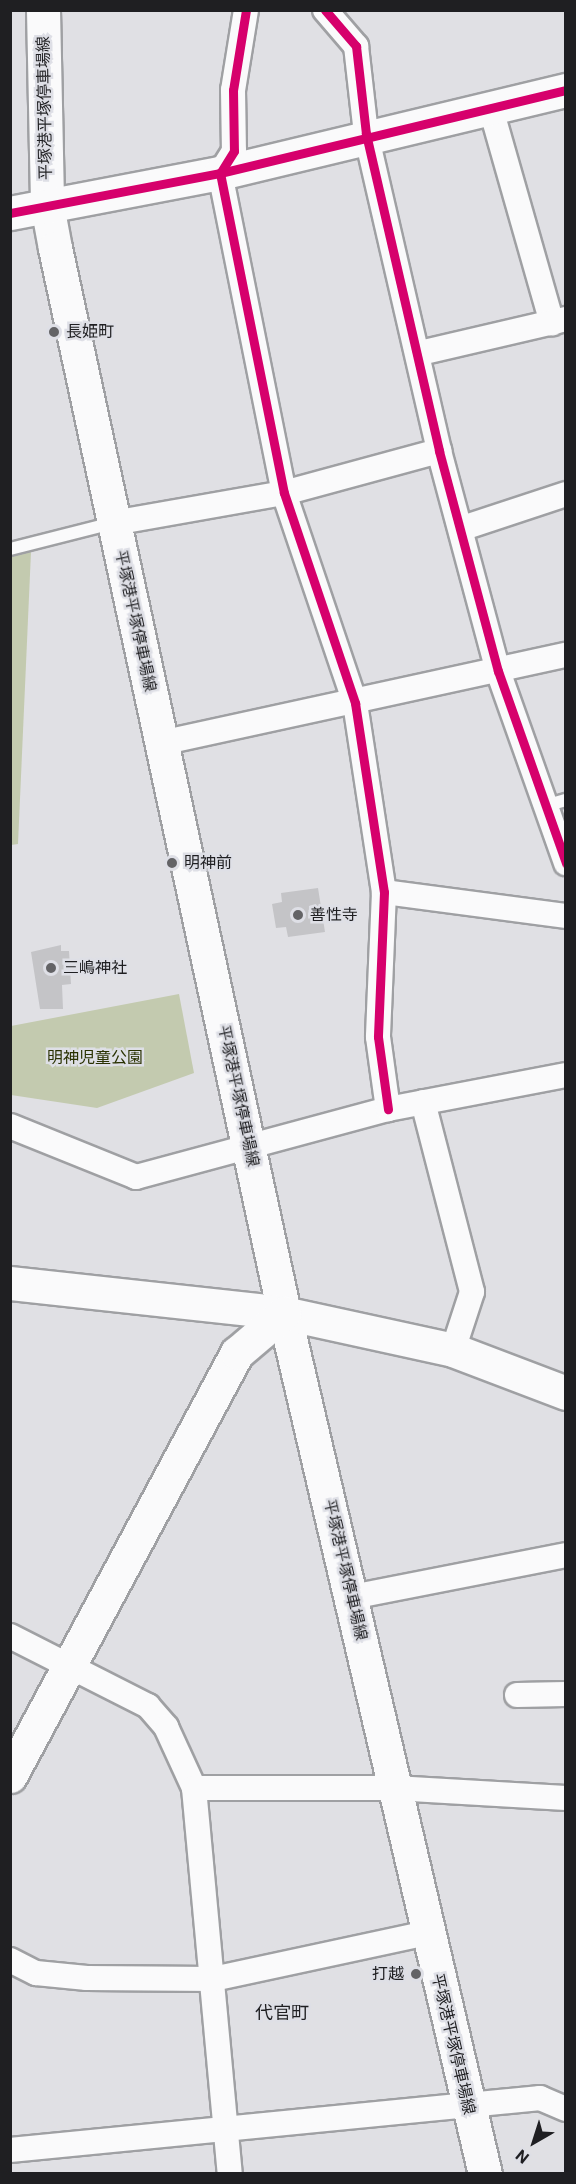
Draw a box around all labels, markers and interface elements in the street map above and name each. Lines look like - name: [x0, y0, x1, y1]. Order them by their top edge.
- street label: 平塚港平塚停車場線: [34, 36, 56, 180]
- place label: 長姫町: [66, 322, 114, 342]
- marker: 長姫町: [47, 325, 61, 339]
- street label: 平塚港平塚停車場線: [111, 549, 159, 693]
- place label: 明神前: [184, 853, 232, 873]
- marker: 明神前: [165, 856, 179, 870]
- place label: 善性寺: [310, 905, 358, 925]
- marker: 善性寺: [291, 908, 305, 922]
- place label: 三嶋神社: [63, 958, 127, 978]
- marker: 三嶋神社: [44, 961, 58, 975]
- street label: 平塚港平塚停車場線: [214, 1024, 262, 1168]
- park label: 明神児童公園: [47, 1048, 143, 1068]
- street label: 平塚港平塚停車場線: [319, 1498, 371, 1642]
- place label: 打越: [372, 1964, 404, 1984]
- marker: 打越: [409, 1967, 423, 1981]
- street label: 平塚港平塚停車場線: [427, 1972, 479, 2116]
- district label: 代官町: [255, 2002, 309, 2024]
- north arrow: [504, 2112, 564, 2172]
- text: N: [512, 2145, 533, 2167]

